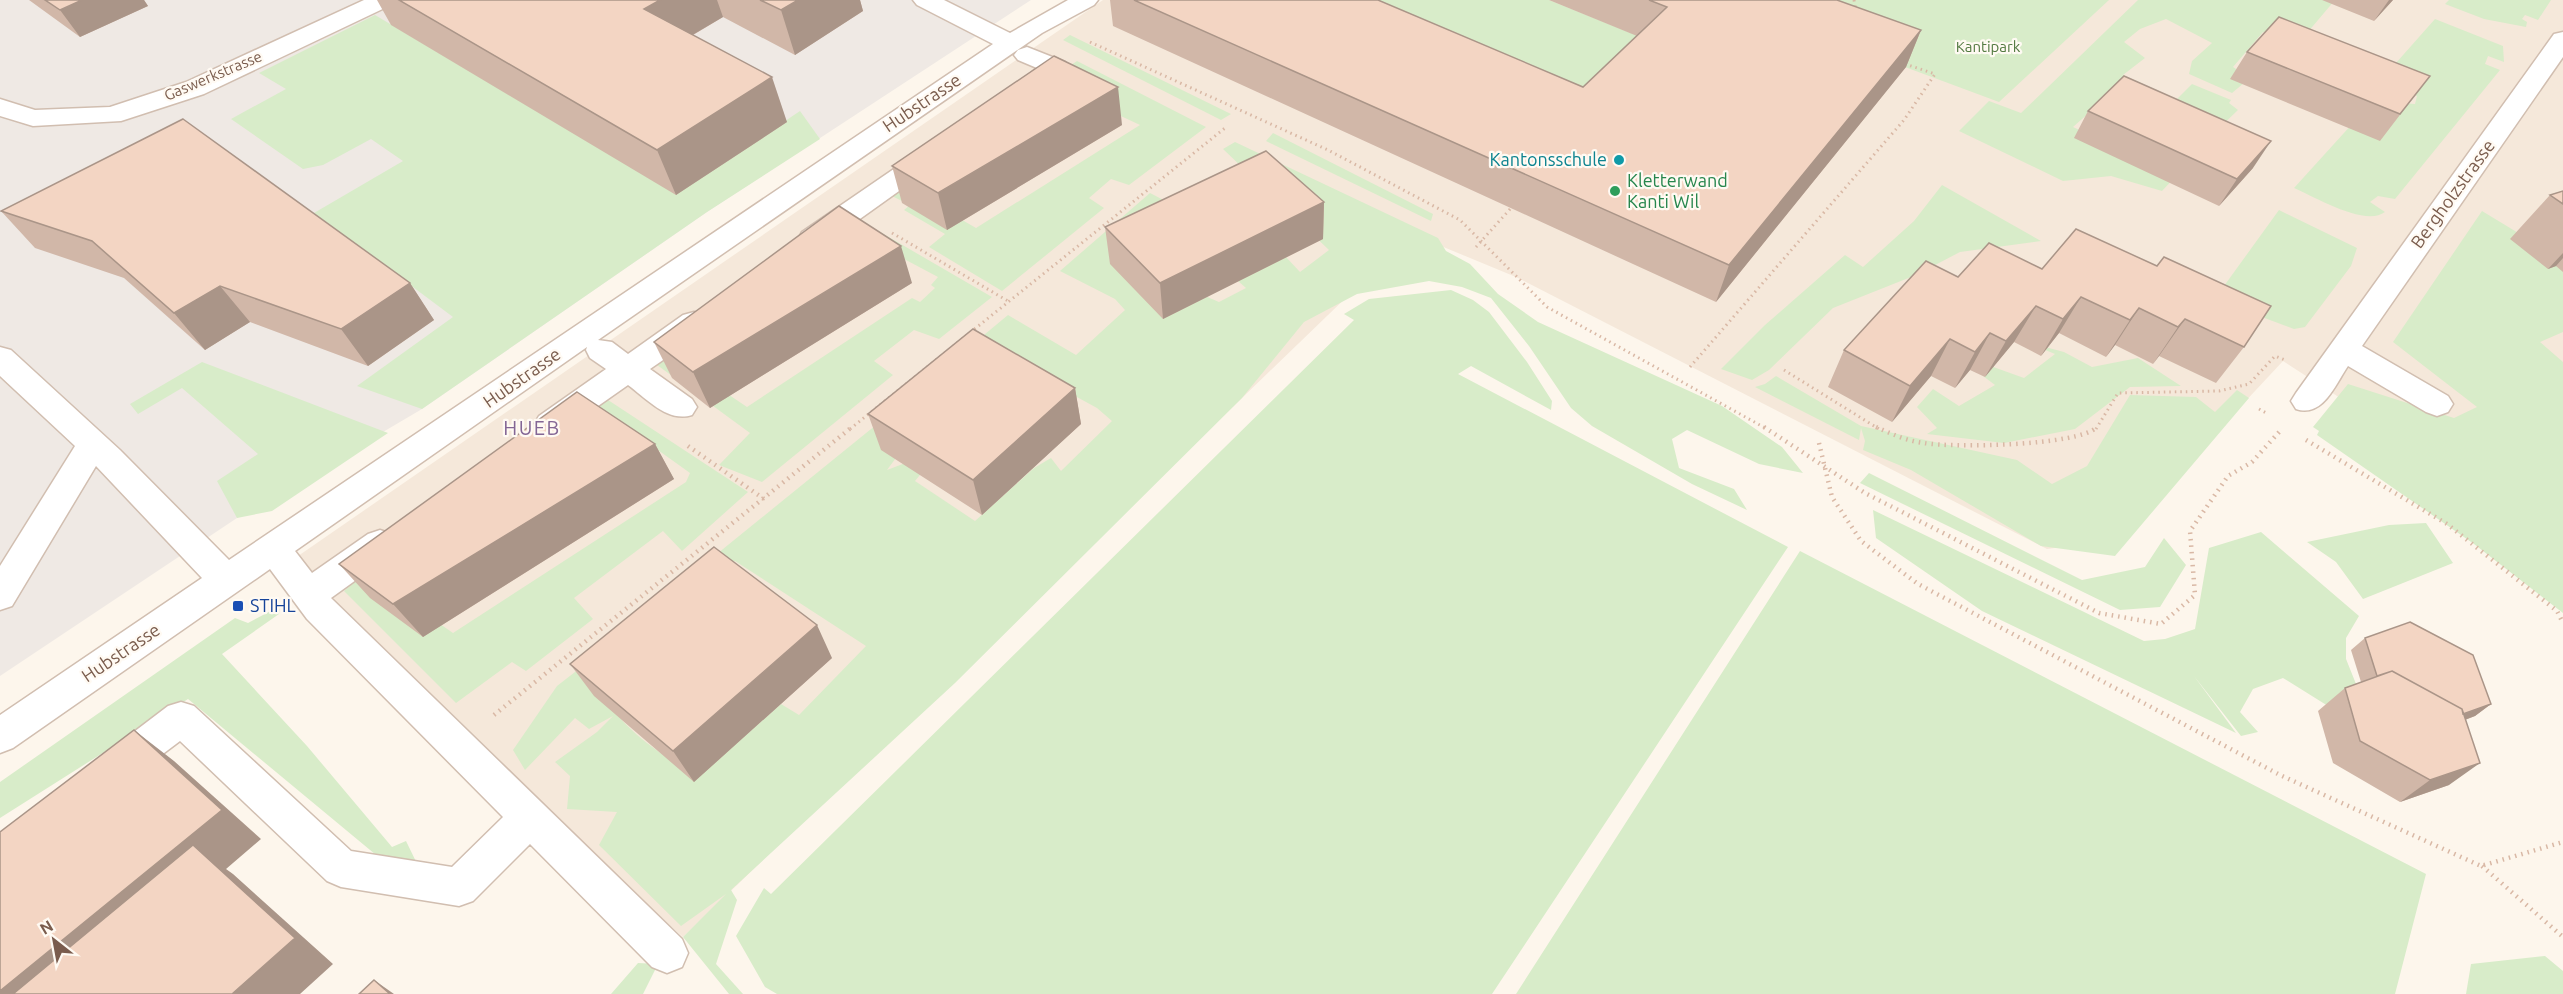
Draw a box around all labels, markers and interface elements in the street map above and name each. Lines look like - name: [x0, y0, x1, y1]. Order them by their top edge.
- park label: Kantipark: [1956, 38, 2021, 55]
- street label: Gaswerkstrasse: [161, 47, 264, 104]
- street label: Hubstrasse: [879, 69, 964, 136]
- street label: Bergholzstrasse: [2406, 135, 2498, 251]
- place label: Kantonsschule: [1489, 149, 1607, 169]
- marker: Kantonsschule: [1612, 153, 1626, 167]
- place label: Kletterwand Kanti Wil: [1627, 170, 1728, 211]
- marker: Kletterwand Kanti Wil: [1608, 184, 1622, 198]
- street label: Hubstrasse: [479, 343, 564, 411]
- district label: HUEB: [503, 416, 561, 439]
- place label: STIHL: [250, 595, 296, 615]
- marker: STIHL: [231, 599, 245, 613]
- street label: Hubstrasse: [78, 619, 163, 686]
- north arrow: [24, 910, 84, 970]
- text: N: [37, 916, 56, 938]

